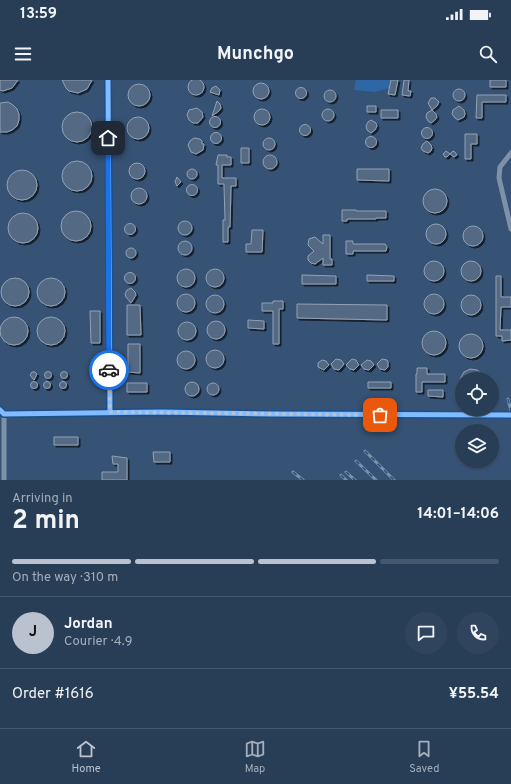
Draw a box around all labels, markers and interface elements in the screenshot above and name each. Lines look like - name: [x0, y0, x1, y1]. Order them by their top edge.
- text: 13:59: [20, 5, 57, 24]
- icon: menu: [12, 43, 34, 65]
- text: Munchgo: [217, 43, 294, 66]
- icon: search: [477, 43, 499, 65]
- pin: [91, 121, 125, 155]
- icon: home: [97, 127, 119, 149]
- courier: [89, 350, 129, 390]
- icon: car: [98, 359, 120, 381]
- map controls: [455, 372, 499, 468]
- button: locate: [455, 372, 499, 416]
- pin: [363, 398, 397, 432]
- icon: bag: [369, 404, 391, 426]
- button: layers: [455, 424, 499, 468]
- text: Arriving in: [12, 491, 73, 507]
- text: 2 min: [12, 505, 80, 538]
- text: 14:01–14:06: [417, 505, 499, 524]
- text: On the way · 310 m: [12, 570, 118, 586]
- button: chat: [405, 612, 447, 654]
- button: phone: [457, 612, 499, 654]
- text: Jordan: [64, 615, 113, 634]
- text: J: [29, 623, 37, 642]
- text: Courier · 4.9: [64, 634, 132, 650]
- text: Order #1616: [12, 685, 94, 704]
- text: ¥55.54: [449, 685, 499, 704]
- tab: Home: [72, 738, 101, 776]
- tab: Map: [244, 738, 266, 776]
- tab: Saved: [409, 738, 439, 776]

